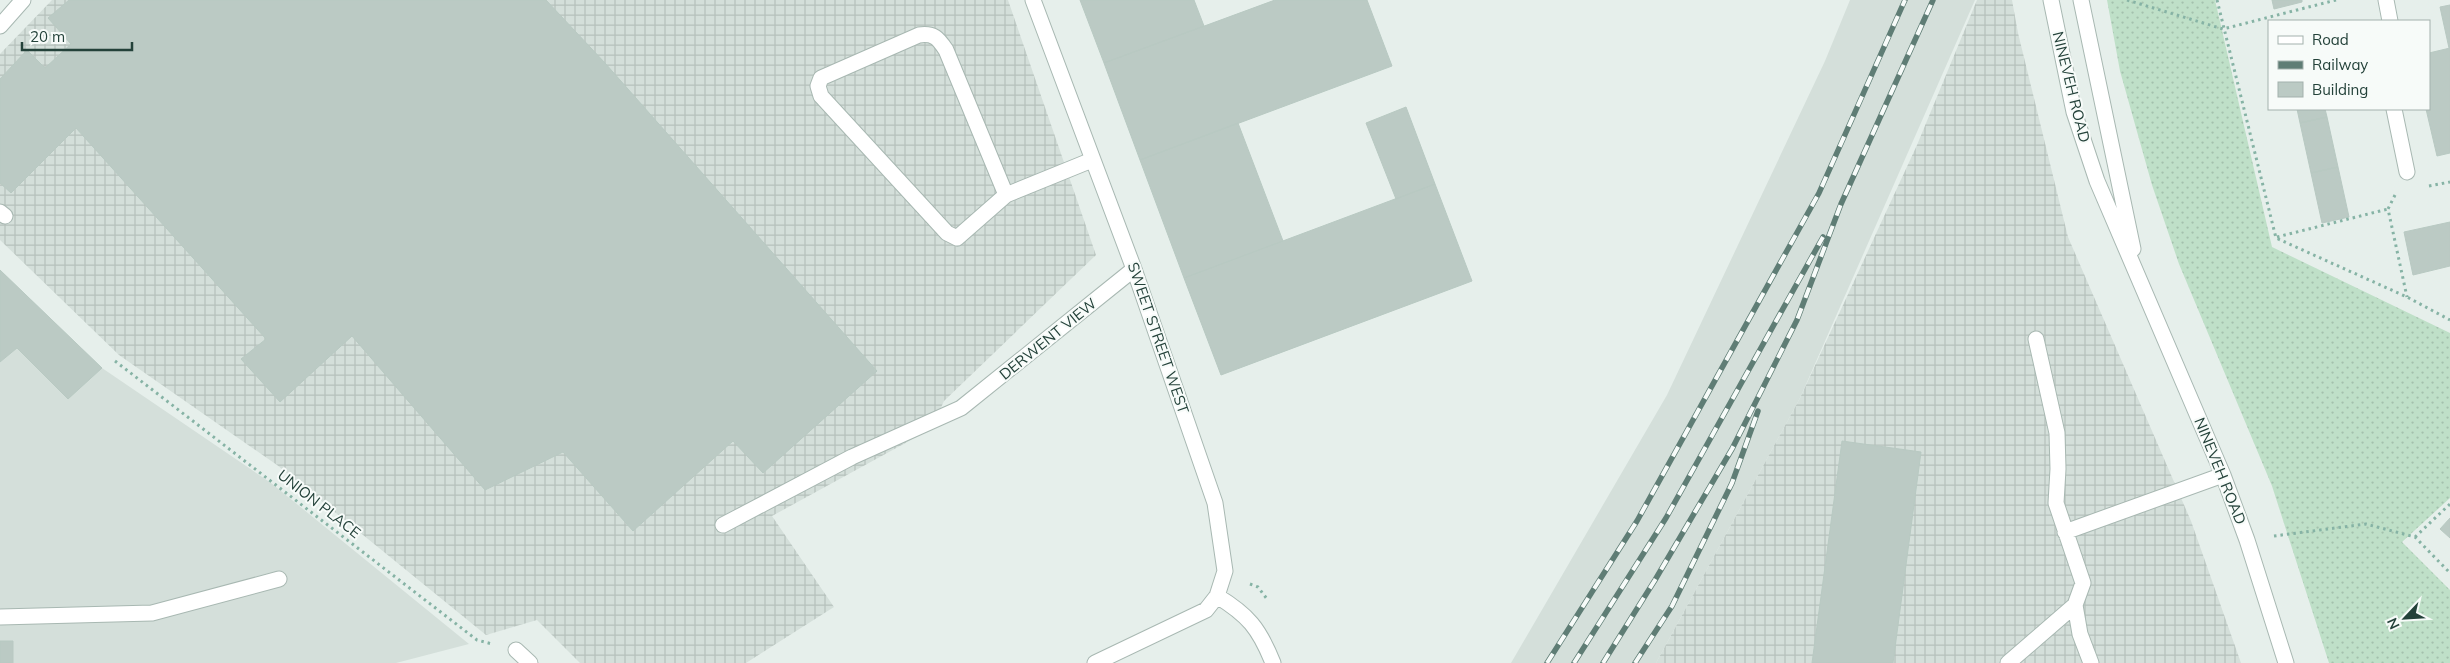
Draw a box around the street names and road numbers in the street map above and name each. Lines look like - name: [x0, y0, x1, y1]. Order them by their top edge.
- street label: NINEVEH ROAD: [2049, 29, 2094, 144]
- street label: SWEET STREET WEST: [1124, 260, 1193, 416]
- street label: DERWENT VIEW: [995, 293, 1100, 384]
- street label: NINEVEH ROAD: [2190, 415, 2251, 527]
- street label: UNION PLACE: [274, 465, 365, 542]

